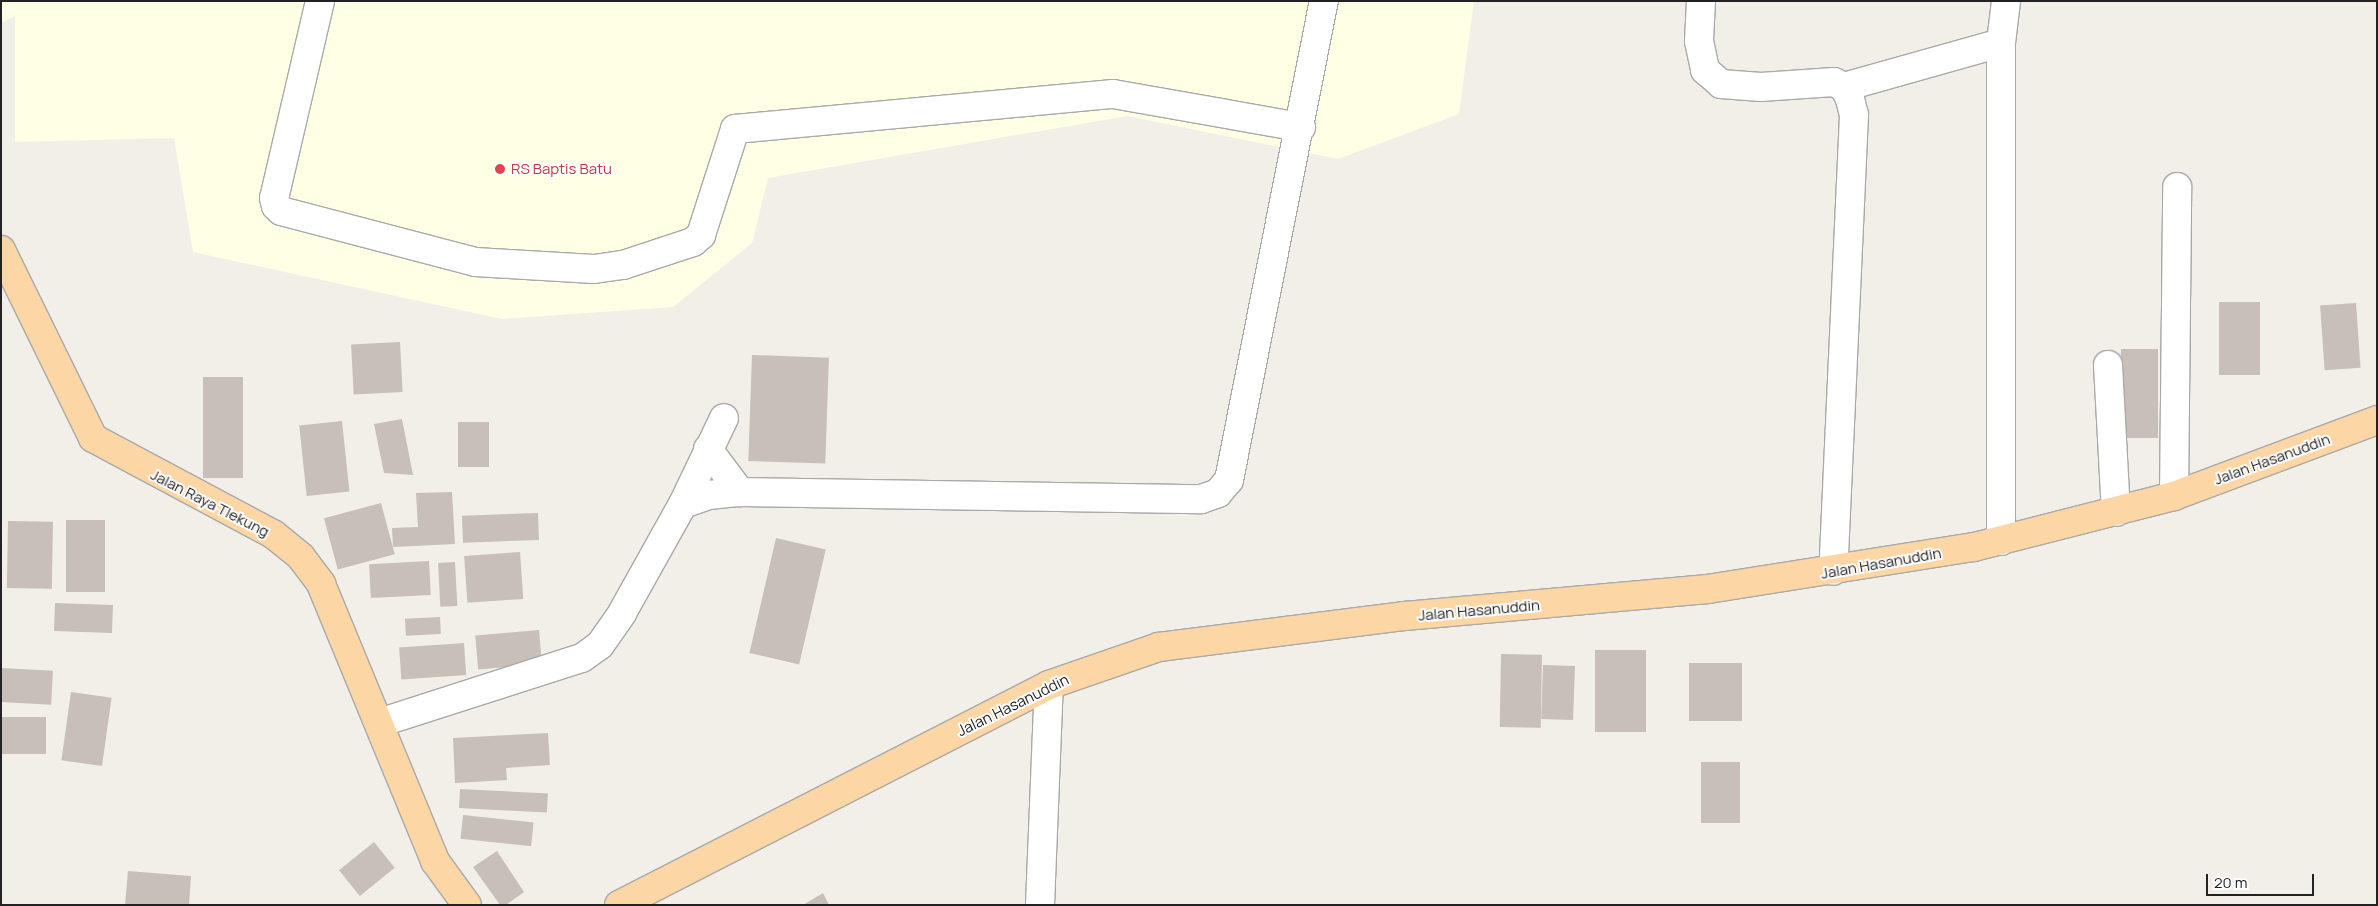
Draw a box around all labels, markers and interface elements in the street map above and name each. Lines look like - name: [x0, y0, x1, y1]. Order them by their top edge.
- place label: RS Baptis Batu: [511, 160, 612, 178]
- marker: RS Baptis Batu: [493, 162, 507, 176]
- street label: Jalan Hasanuddin: [2212, 430, 2332, 488]
- street label: Jalan Raya Tlekung: [148, 465, 272, 541]
- street label: Jalan Hasanuddin: [1819, 544, 1943, 582]
- street label: Jalan Hasanuddin: [1418, 596, 1540, 624]
- street label: Jalan Hasanuddin: [954, 670, 1072, 740]
- scale bar: [2208, 864, 2316, 896]
- text: 20 m: [2214, 872, 2247, 893]

